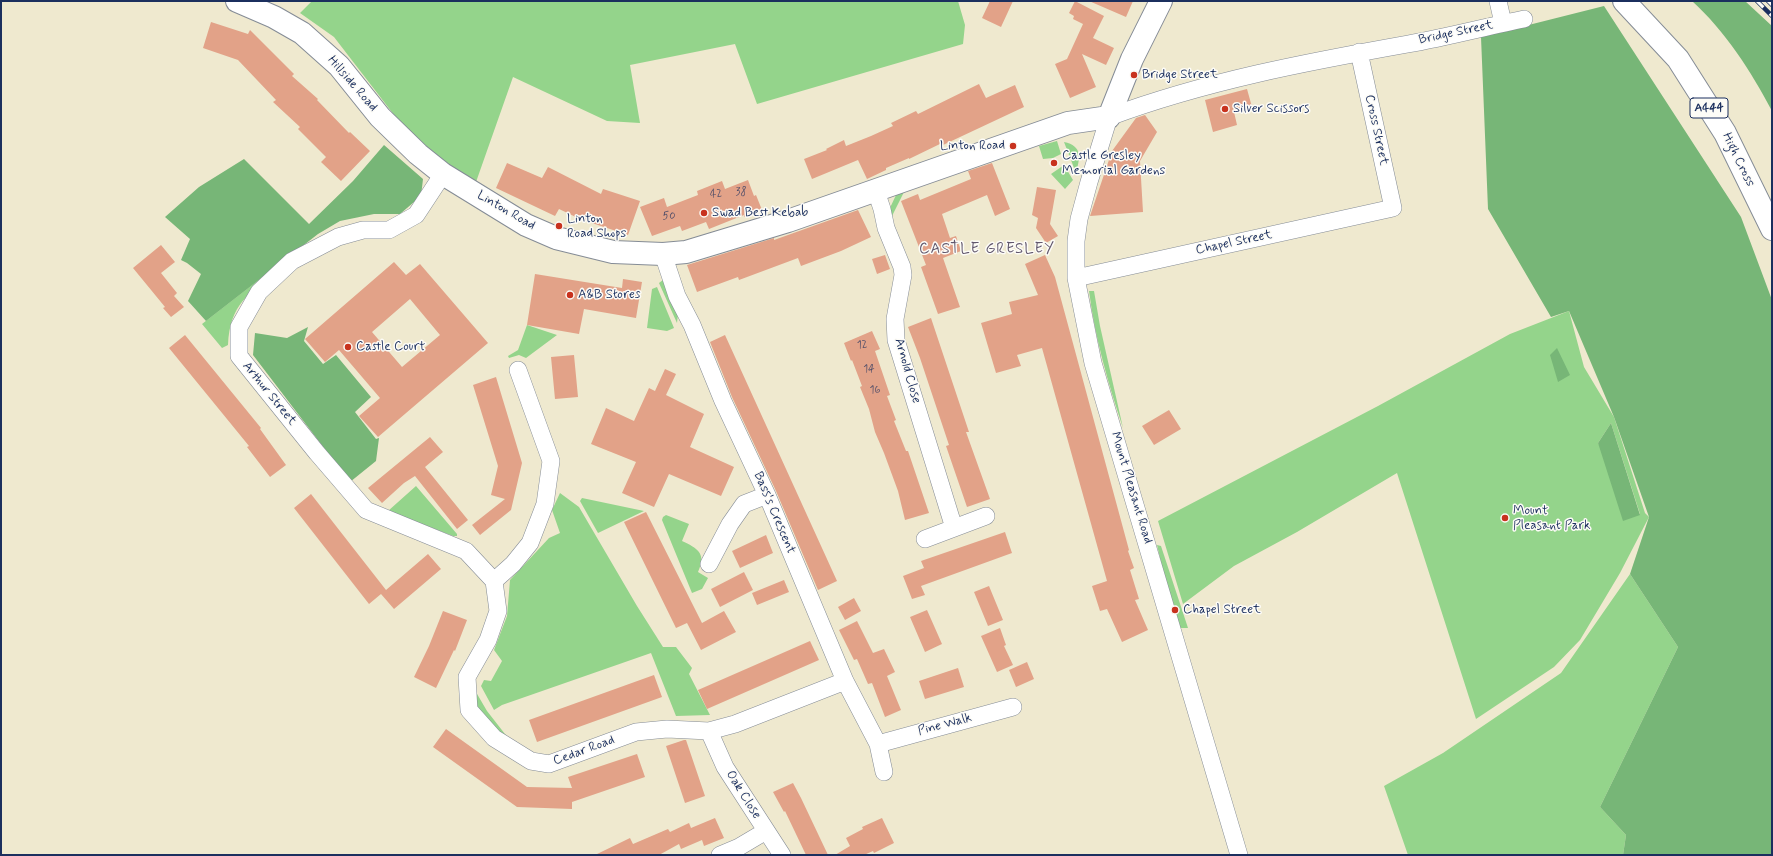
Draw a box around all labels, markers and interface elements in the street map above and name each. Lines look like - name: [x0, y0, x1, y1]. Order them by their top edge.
- street label: Bridge Street: [1417, 18, 1495, 48]
- street label: Hillside Road: [324, 53, 380, 115]
- place label: Bridge Street: [1142, 67, 1218, 83]
- marker: Bridge Street: [1129, 70, 1139, 80]
- street label: Cross Street: [1361, 93, 1391, 167]
- road number: A444: [1690, 98, 1728, 118]
- place label: Silver Scissors: [1233, 101, 1309, 117]
- marker: Silver Scissors: [1220, 104, 1230, 114]
- street label: High Cross: [1718, 130, 1758, 190]
- place label: Linton Road: [940, 138, 1005, 154]
- marker: Linton Road: [1008, 141, 1018, 151]
- place label: Castle Gresley Memorial Gardens: [1062, 148, 1165, 179]
- marker: Castle Gresley Memorial Gardens: [1049, 158, 1059, 168]
- house number: 38: [736, 186, 746, 200]
- street label: Linton Road: [474, 188, 538, 234]
- house number: 42: [710, 188, 722, 202]
- place label: Swad Best Kebab: [712, 205, 808, 221]
- marker: Swad Best Kebab: [699, 208, 709, 218]
- house number: 50: [663, 210, 675, 224]
- place label: Linton Road Shops: [567, 211, 626, 242]
- marker: Linton Road Shops: [554, 221, 564, 231]
- street label: Chapel Street: [1194, 227, 1274, 259]
- district label: CASTLE GRESLEY: [917, 241, 1057, 259]
- place label: A&B Stores: [578, 287, 641, 303]
- marker: A&B Stores: [565, 290, 575, 300]
- street label: Arnold Close: [890, 337, 924, 405]
- place label: Castle Court: [356, 339, 425, 355]
- house number: 12: [857, 339, 867, 353]
- marker: Castle Court: [343, 342, 353, 352]
- street label: Arthur Street: [239, 359, 299, 429]
- house number: 14: [863, 363, 875, 377]
- house number: 16: [870, 384, 880, 398]
- street label: Mount Pleasant Road: [1107, 430, 1155, 546]
- street label: Bass's Crescent: [750, 470, 798, 556]
- place label: Mount Pleasant Park: [1513, 503, 1590, 534]
- marker: Mount Pleasant Park: [1500, 513, 1510, 523]
- place label: Chapel Street: [1183, 602, 1261, 618]
- marker: Chapel Street: [1170, 605, 1180, 615]
- street label: Pine Walk: [916, 710, 974, 740]
- street label: Cedar Road: [551, 733, 617, 769]
- street label: Oak Close: [722, 768, 764, 822]

